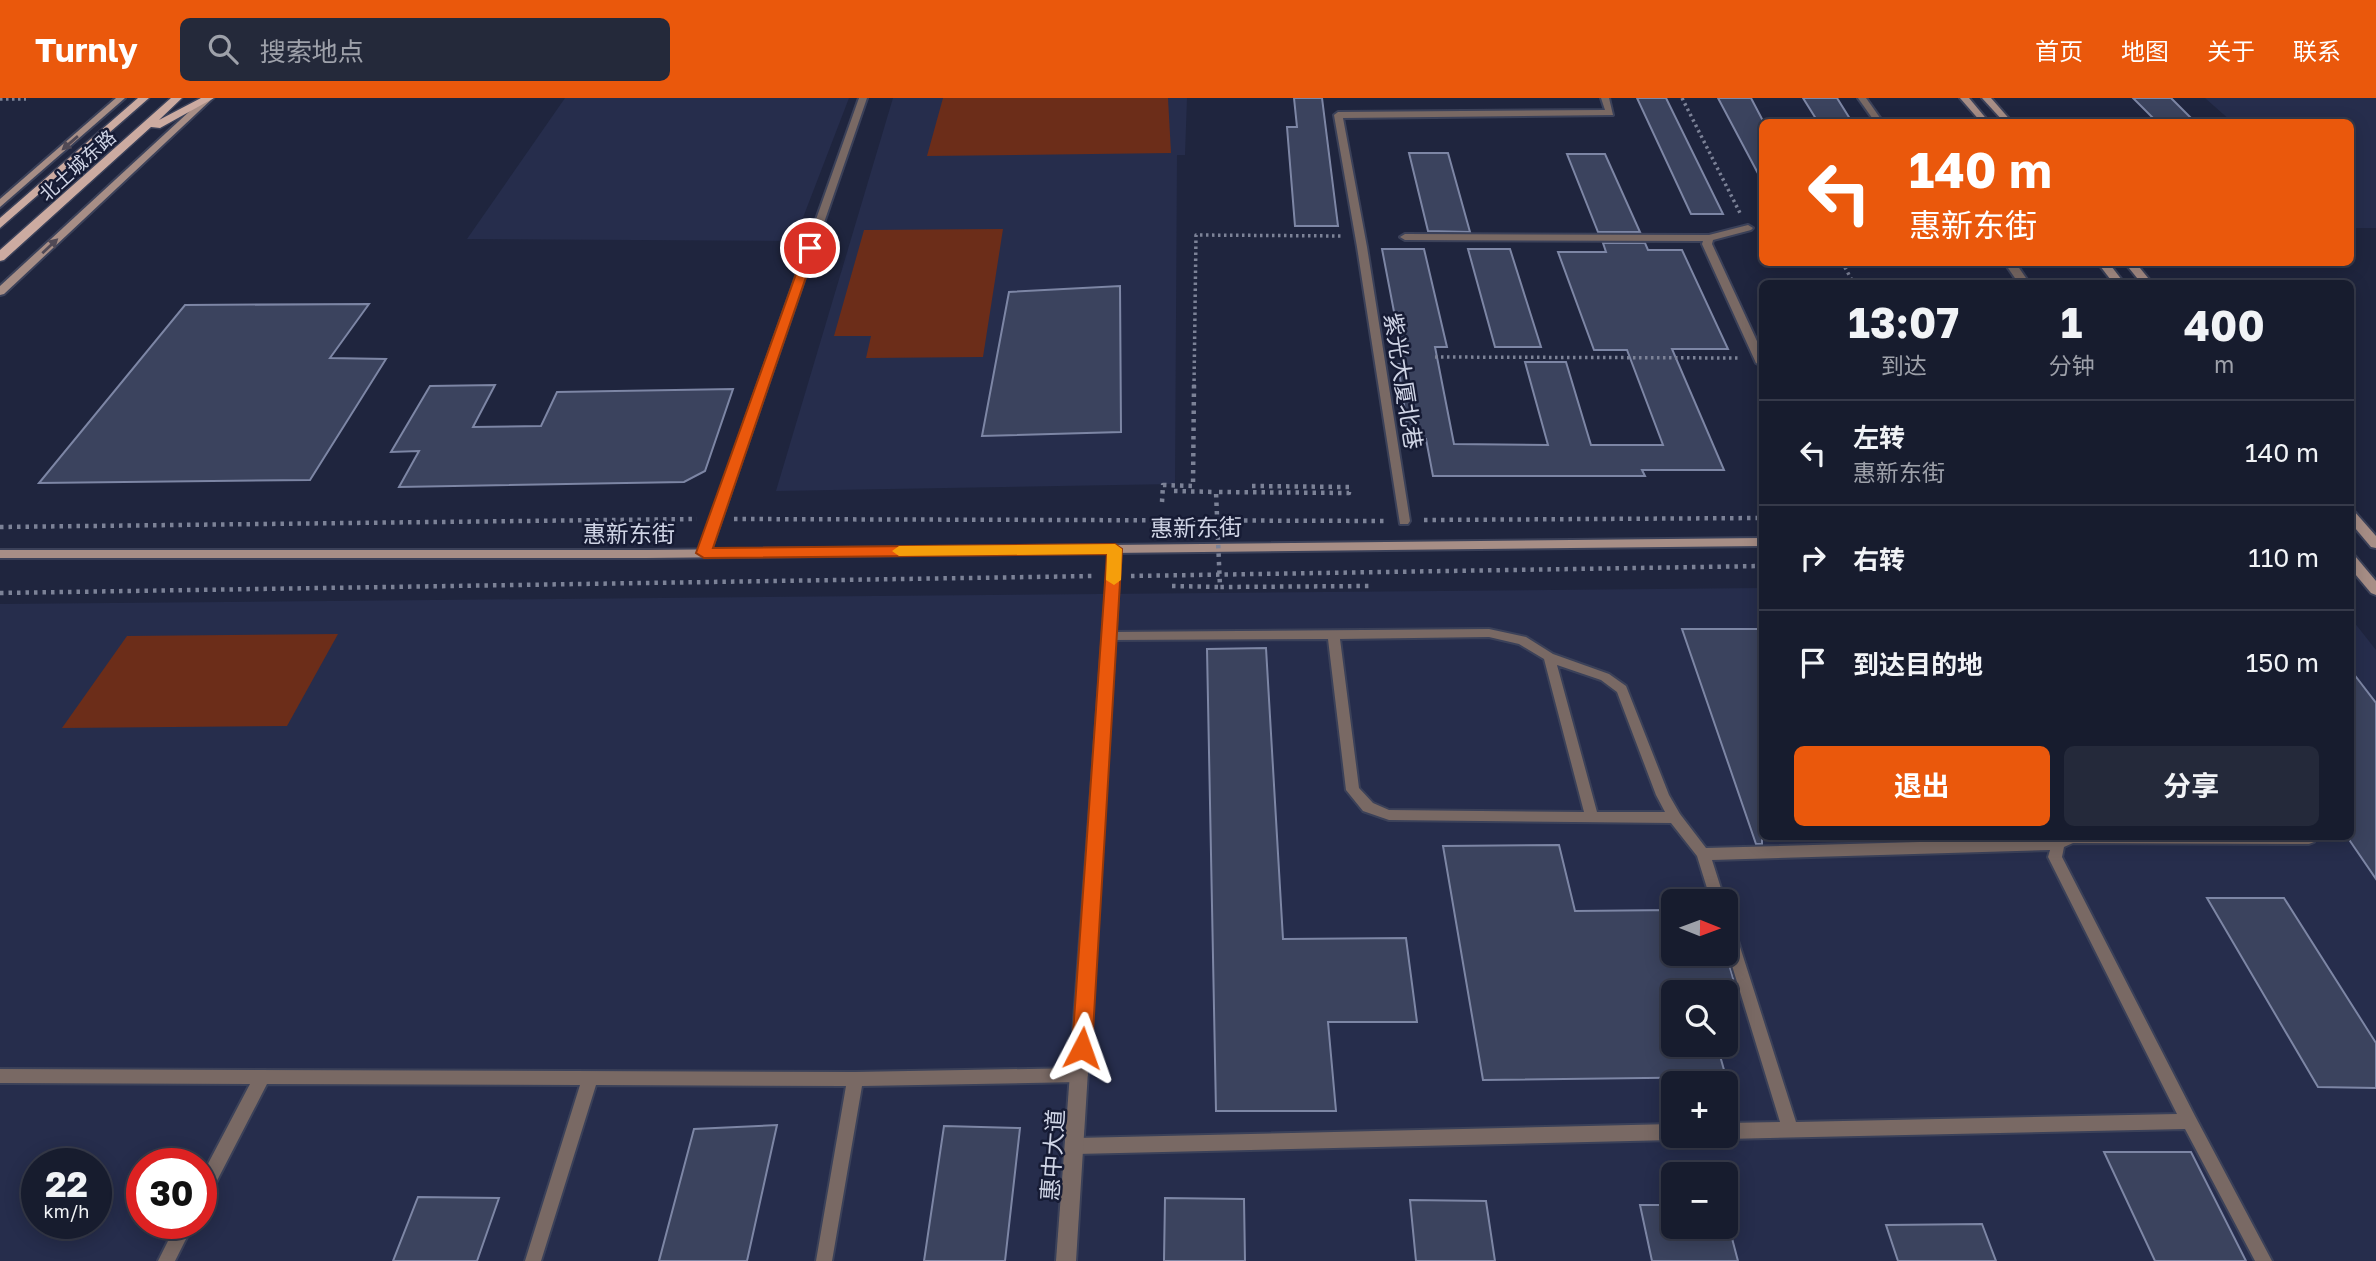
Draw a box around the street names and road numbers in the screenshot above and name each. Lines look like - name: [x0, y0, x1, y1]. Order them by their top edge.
- street label: 北土城东路: [34, 125, 120, 205]
- street label: 紫光大厦北巷: [1379, 311, 1429, 451]
- street label: 惠新东街: [1150, 512, 1242, 542]
- street label: 惠新东街: [583, 519, 675, 547]
- street label: 惠中大道: [1035, 1108, 1069, 1202]

